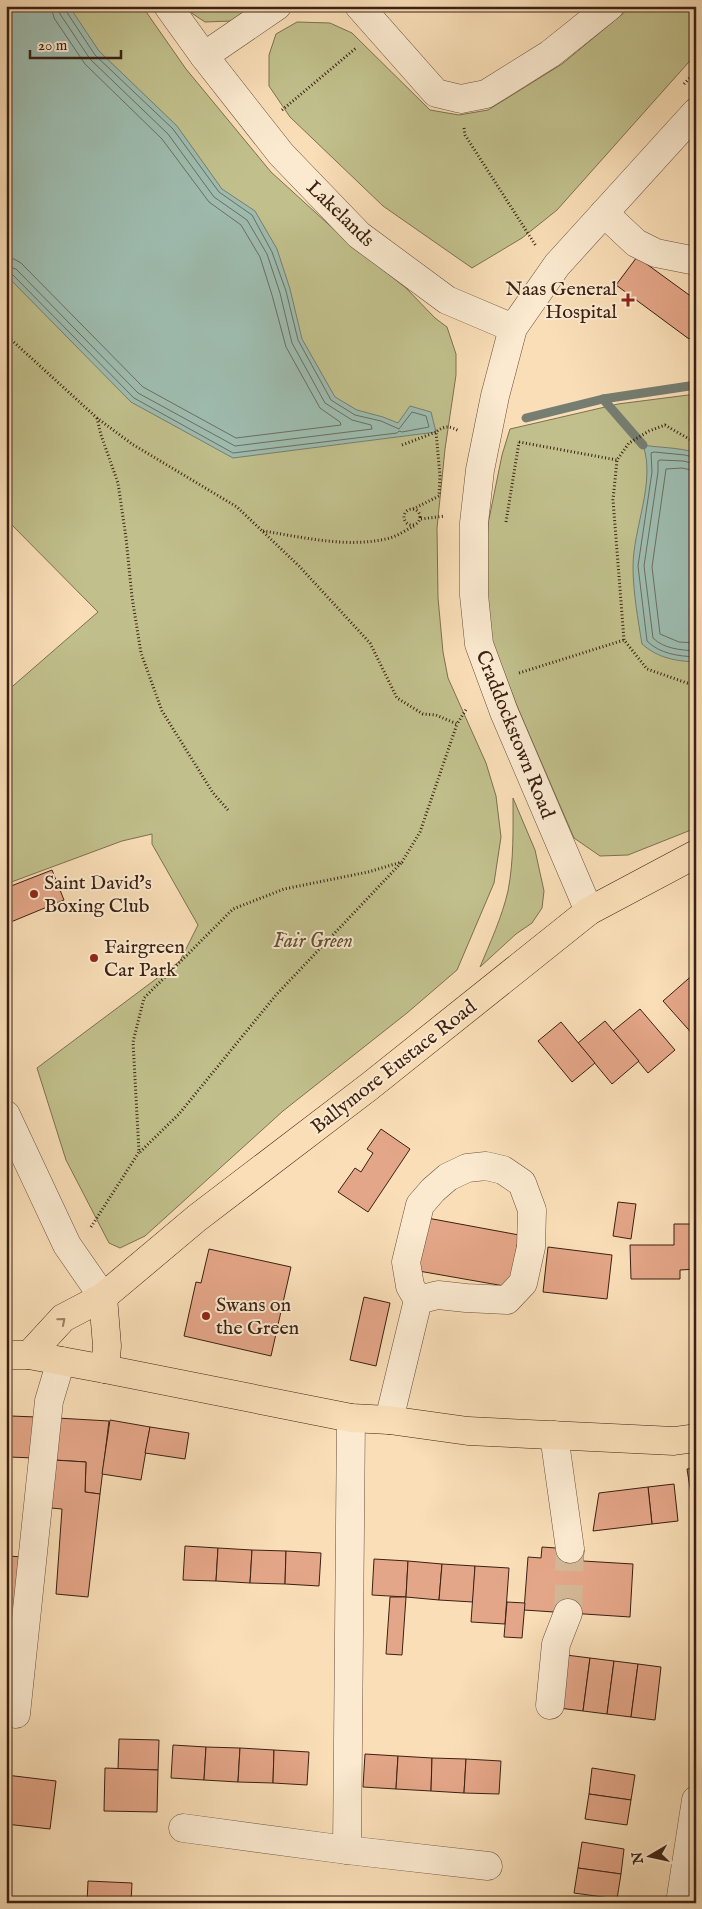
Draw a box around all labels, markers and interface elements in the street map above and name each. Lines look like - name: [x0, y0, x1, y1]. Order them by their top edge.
- scale bar: [30, 28, 121, 60]
- text: 20 m: [38, 36, 68, 55]
- street label: Lakelands: [301, 176, 379, 253]
- place label: Naas General Hospital: [505, 277, 618, 325]
- marker: Naas General Hospital: [621, 293, 635, 307]
- street label: Craddockstown Road: [469, 647, 560, 823]
- place label: Saint David's Boxing Club: [44, 871, 152, 919]
- marker: Saint David's Boxing Club: [28, 888, 40, 900]
- park label: Fair Green: [273, 929, 353, 954]
- place label: Fairgreen Car Park: [104, 935, 185, 983]
- marker: Fairgreen Car Park: [88, 952, 100, 964]
- street label: Ballymore Eustace Road: [306, 994, 482, 1140]
- place label: Swans on the Green: [216, 1293, 300, 1341]
- marker: Swans on the Green: [200, 1310, 212, 1322]
- one-way arrow: [57, 1317, 66, 1326]
- north arrow: [624, 1832, 674, 1882]
- text: N: [628, 1850, 648, 1866]

